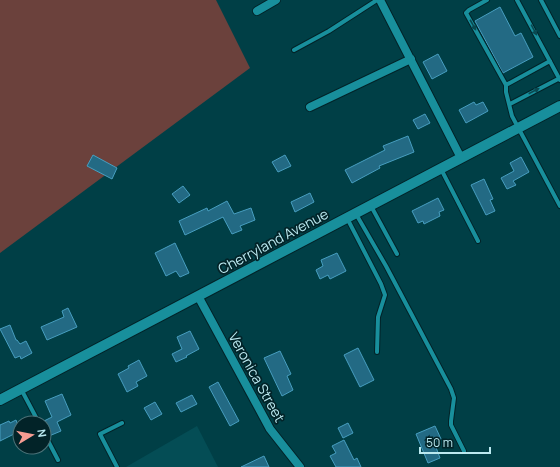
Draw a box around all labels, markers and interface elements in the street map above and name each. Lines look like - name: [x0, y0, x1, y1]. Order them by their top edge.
- one-way arrow: [469, 19, 476, 31]
- one-way arrow: [530, 25, 537, 36]
- one-way arrow: [529, 88, 540, 94]
- street label: Cherryland Avenue: [215, 204, 331, 278]
- street label: Veronica Street: [224, 329, 290, 426]
- north arrow: [12, 415, 52, 455]
- text: N: [34, 428, 50, 438]
- scale bar: [420, 429, 490, 455]
- text: 50 m: [426, 434, 453, 451]

